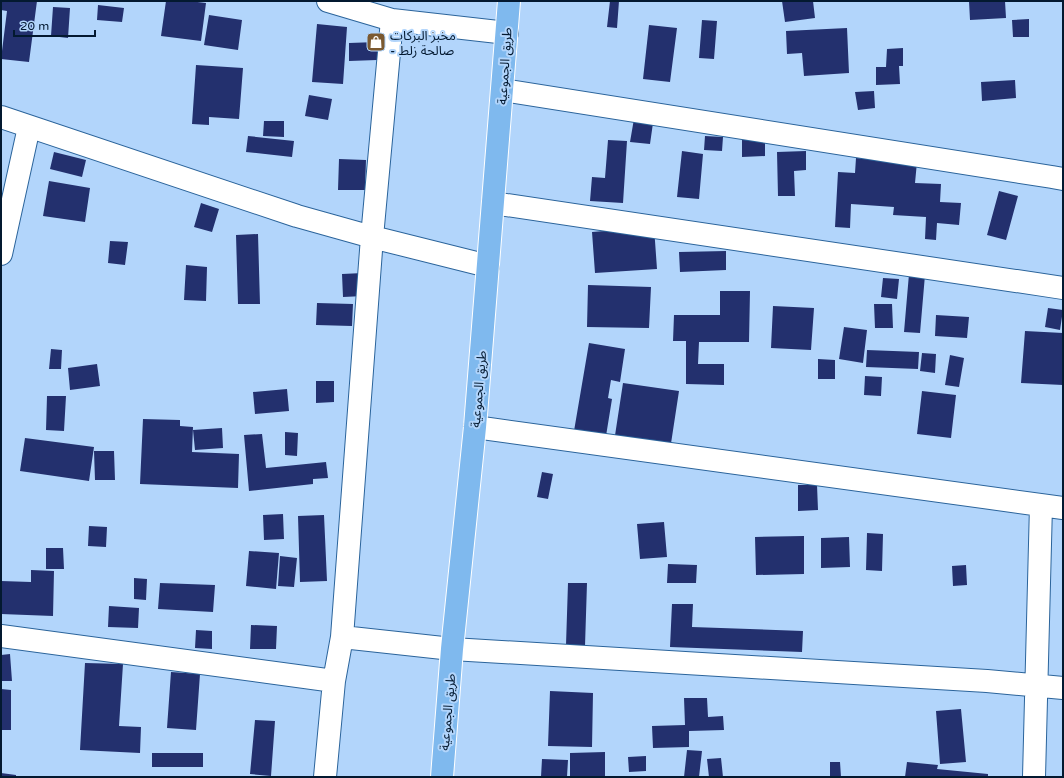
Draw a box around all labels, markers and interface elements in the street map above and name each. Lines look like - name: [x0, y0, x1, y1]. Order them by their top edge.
- scale bar: [14, 12, 95, 38]
- text: 20 m: [20, 19, 49, 33]
- street label: طريق الجموعية: [494, 27, 516, 105]
- place label: مخبز البركات - صالحة زلط: [390, 28, 456, 59]
- shop icon: مخبز البركات - صالحة زلط: [365, 31, 387, 53]
- street label: طريق الجموعية: [468, 350, 490, 428]
- street label: طريق الجموعية: [437, 673, 459, 751]

